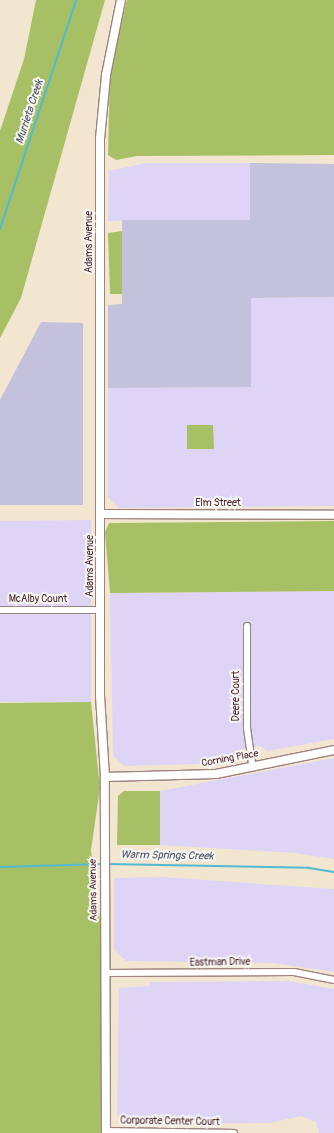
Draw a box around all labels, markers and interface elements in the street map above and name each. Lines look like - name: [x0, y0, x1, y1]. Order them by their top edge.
- water label: Murrieta Creek: [13, 78, 47, 146]
- street label: Adams Avenue: [84, 211, 96, 273]
- street label: Elm Street: [195, 498, 241, 510]
- street label: Adams Avenue: [85, 535, 97, 597]
- street label: McAlby Count: [9, 594, 67, 606]
- street label: Deere Court: [231, 671, 243, 721]
- street label: Corning Place: [200, 748, 260, 770]
- water label: Warm Springs Creek: [120, 849, 214, 863]
- street label: Adams Avenue: [87, 859, 101, 921]
- street label: Eastman Drive: [190, 956, 250, 970]
- street label: Corporate Center Court: [120, 1115, 220, 1129]

